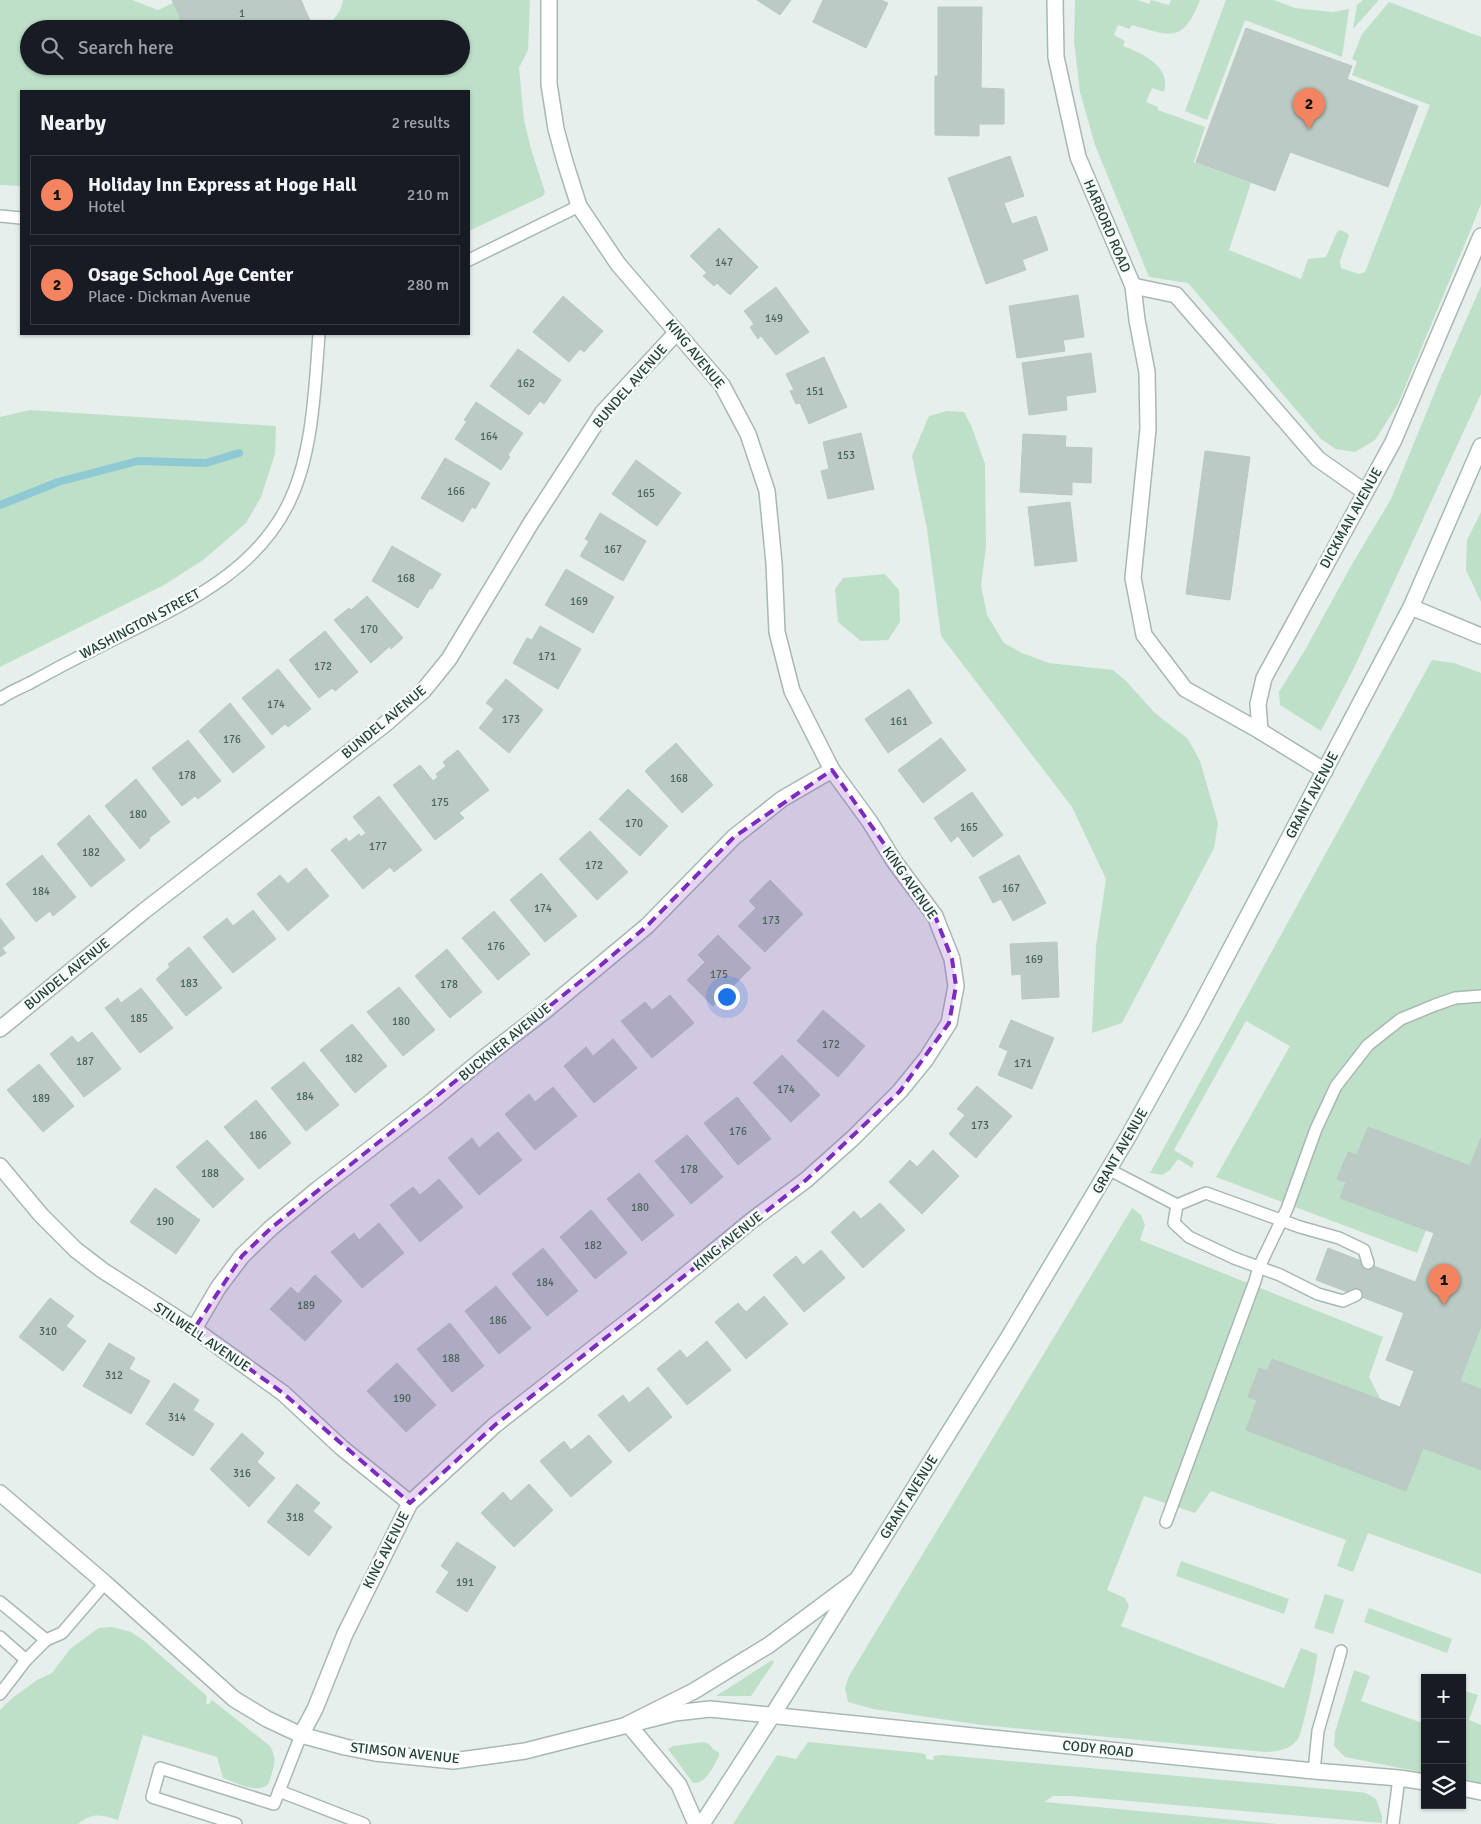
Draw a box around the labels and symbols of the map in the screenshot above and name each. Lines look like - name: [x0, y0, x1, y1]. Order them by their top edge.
- house number: 1: [239, 7, 245, 20]
- pin: 2: [1293, 88, 1325, 129]
- street label: HARBORD ROAD: [1080, 177, 1134, 275]
- house number: 147: [715, 256, 733, 269]
- house number: 149: [765, 312, 783, 325]
- street label: KING AVENUE: [662, 316, 728, 392]
- street label: BUNDEL AVENUE: [589, 341, 671, 431]
- house number: 162: [517, 377, 535, 390]
- house number: 151: [806, 385, 824, 398]
- house number: 164: [480, 430, 498, 443]
- house number: 153: [837, 449, 855, 462]
- street label: DICKMAN AVENUE: [1316, 464, 1386, 572]
- house number: 166: [447, 485, 465, 498]
- house number: 165: [637, 487, 655, 500]
- house number: 167: [604, 543, 622, 556]
- house number: 168: [397, 572, 415, 585]
- street label: WASHINGTON STREET: [77, 585, 203, 663]
- house number: 169: [570, 595, 588, 608]
- house number: 170: [360, 623, 378, 636]
- house number: 171: [538, 650, 556, 663]
- house number: 172: [314, 660, 332, 673]
- street label: BUNDEL AVENUE: [338, 682, 430, 762]
- house number: 174: [267, 698, 285, 711]
- house number: 173: [502, 713, 520, 726]
- house number: 161: [890, 715, 908, 728]
- house number: 176: [223, 733, 241, 746]
- street label: GRANT AVENUE: [1282, 749, 1342, 841]
- house number: 178: [178, 769, 196, 782]
- house number: 168: [670, 772, 688, 785]
- house number: 175: [431, 796, 449, 809]
- house number: 180: [129, 808, 147, 821]
- house number: 170: [625, 817, 643, 830]
- house number: 165: [960, 821, 978, 834]
- house number: 177: [369, 840, 387, 853]
- street label: KING AVENUE: [879, 843, 941, 923]
- house number: 182: [82, 846, 100, 859]
- house number: 172: [585, 859, 603, 872]
- house number: 167: [1002, 882, 1020, 895]
- house number: 184: [32, 885, 50, 898]
- house number: 174: [534, 902, 552, 915]
- house number: 173: [762, 914, 780, 927]
- street label: BUNDEL AVENUE: [21, 934, 113, 1014]
- house number: 176: [487, 940, 505, 953]
- house number: 169: [1025, 953, 1043, 966]
- house number: 175: [710, 968, 728, 981]
- house number: 183: [180, 977, 198, 990]
- house number: 178: [440, 978, 458, 991]
- your location: [714, 984, 740, 1010]
- street label: BUCKNER AVENUE: [455, 999, 555, 1084]
- house number: 185: [130, 1012, 148, 1025]
- house number: 180: [392, 1015, 410, 1028]
- house number: 172: [822, 1038, 840, 1051]
- house number: 182: [345, 1052, 363, 1065]
- house number: 187: [76, 1055, 94, 1068]
- house number: 171: [1014, 1057, 1032, 1070]
- house number: 174: [777, 1083, 795, 1096]
- house number: 184: [296, 1090, 314, 1103]
- house number: 189: [32, 1092, 50, 1105]
- street label: GRANT AVENUE: [1089, 1105, 1151, 1197]
- house number: 173: [971, 1119, 989, 1132]
- house number: 176: [729, 1125, 747, 1138]
- house number: 186: [249, 1129, 267, 1142]
- house number: 178: [680, 1163, 698, 1176]
- house number: 188: [201, 1167, 219, 1180]
- house number: 180: [631, 1201, 649, 1214]
- street label: KING AVENUE: [690, 1208, 766, 1274]
- house number: 190: [156, 1215, 174, 1228]
- house number: 182: [584, 1239, 602, 1252]
- pin: 1: [1428, 1264, 1460, 1305]
- house number: 184: [536, 1276, 554, 1289]
- street label: STILWELL AVENUE: [150, 1298, 254, 1376]
- house number: 189: [297, 1299, 315, 1312]
- house number: 186: [489, 1314, 507, 1327]
- house number: 310: [39, 1325, 57, 1338]
- house number: 188: [442, 1352, 460, 1365]
- house number: 312: [105, 1369, 123, 1382]
- house number: 190: [393, 1392, 411, 1405]
- house number: 314: [168, 1411, 186, 1424]
- street label: GRANT AVENUE: [876, 1452, 942, 1542]
- house number: 316: [233, 1467, 251, 1480]
- street label: KING AVENUE: [359, 1508, 413, 1592]
- house number: 318: [286, 1511, 304, 1524]
- house number: 191: [456, 1576, 474, 1589]
- street label: CODY ROAD: [1062, 1737, 1134, 1761]
- street label: STIMSON AVENUE: [349, 1739, 461, 1767]

